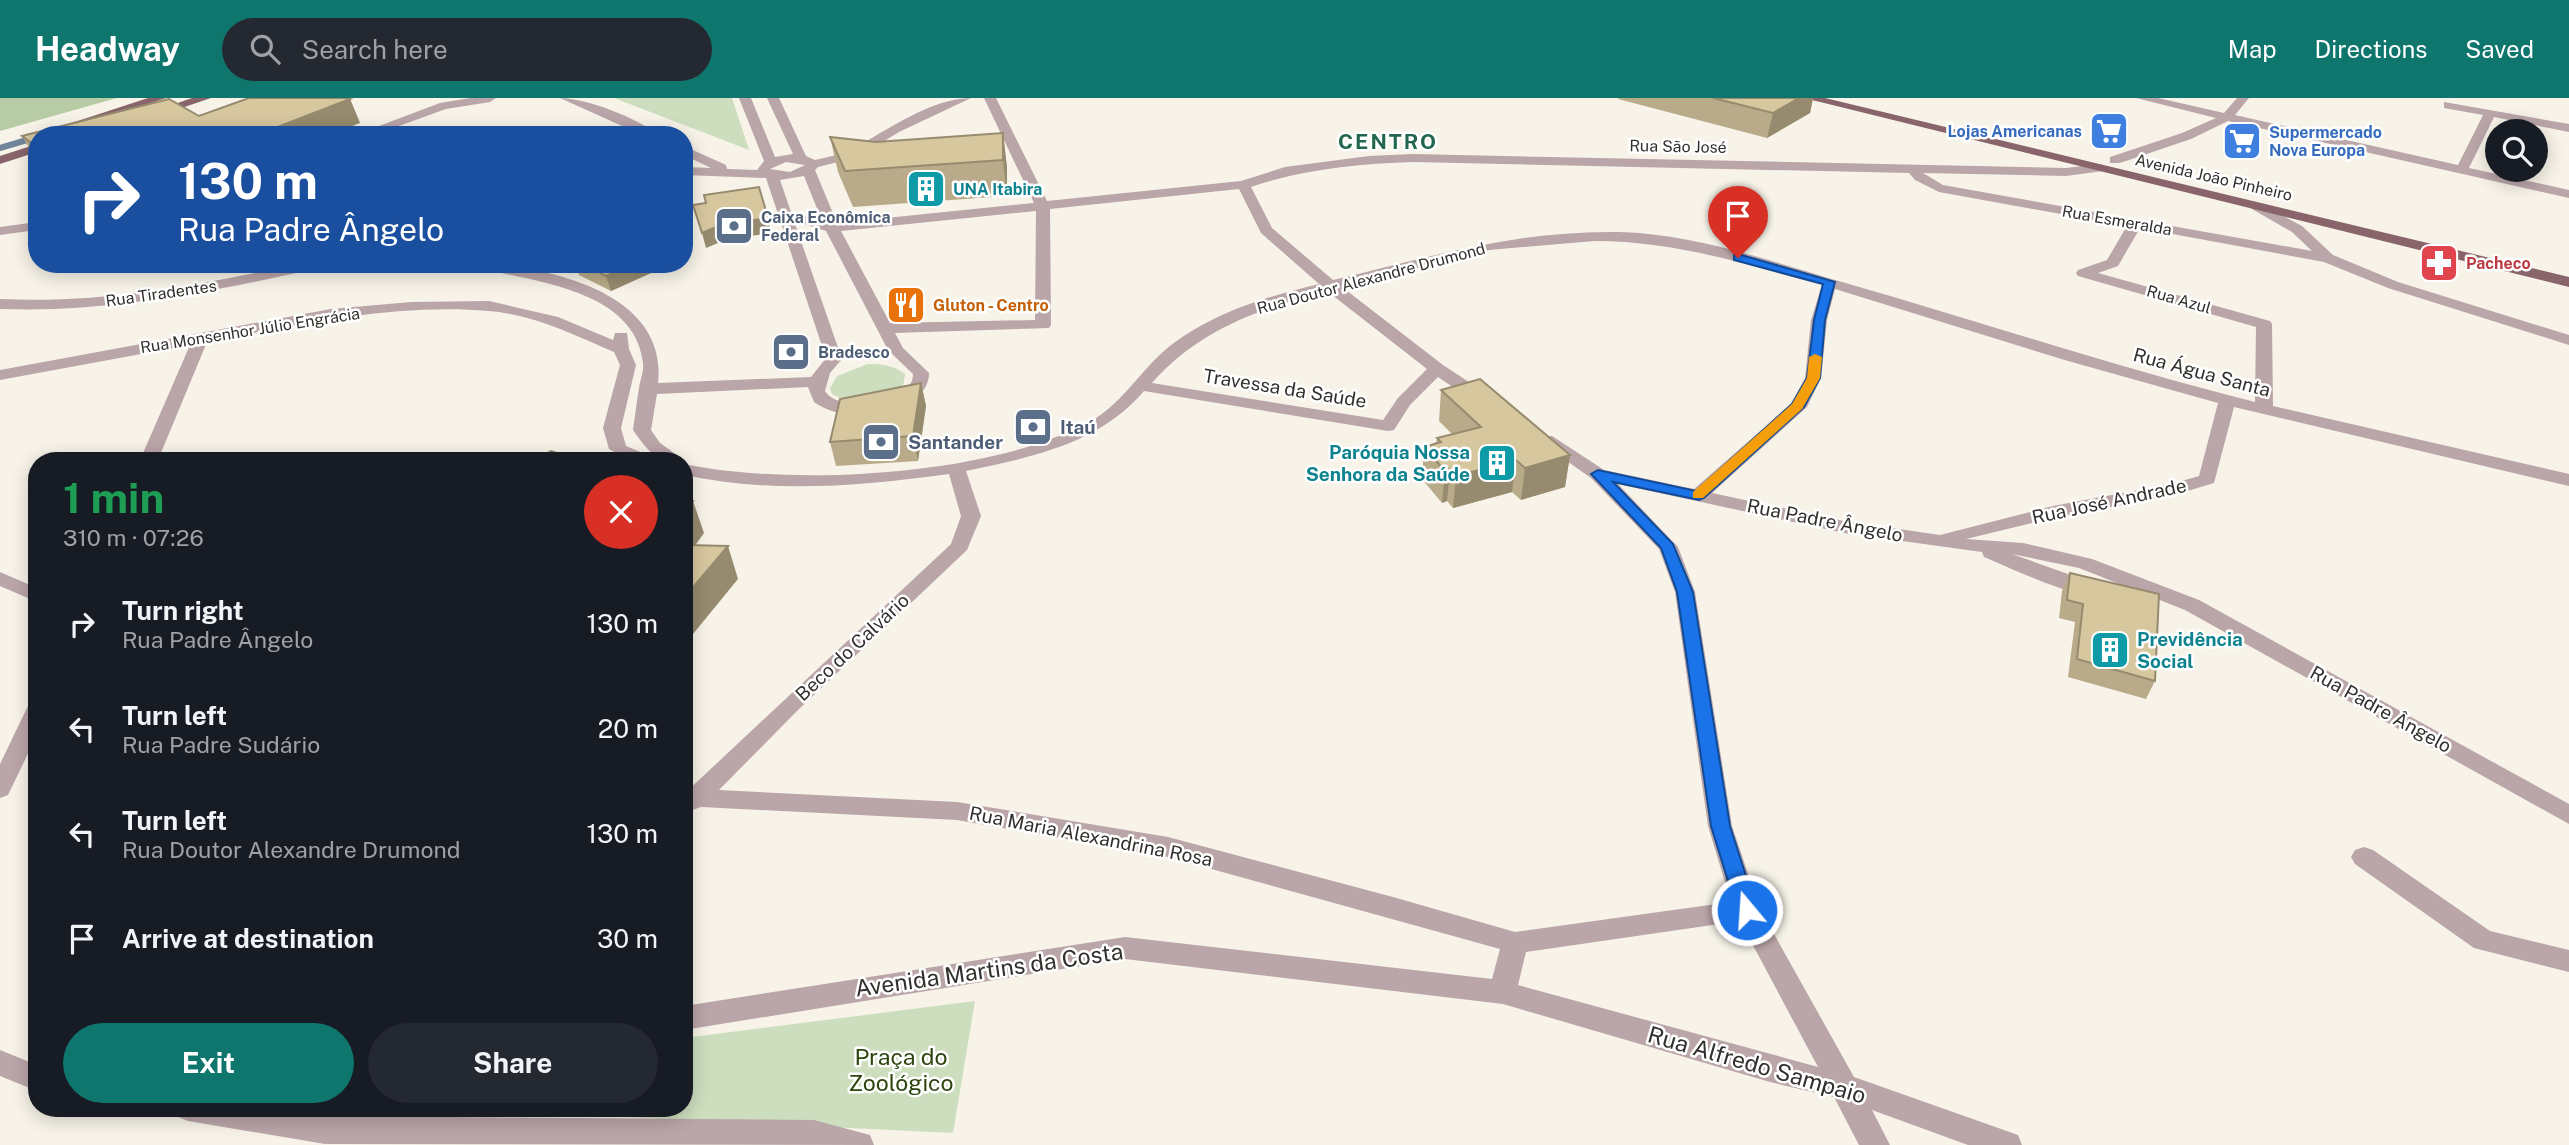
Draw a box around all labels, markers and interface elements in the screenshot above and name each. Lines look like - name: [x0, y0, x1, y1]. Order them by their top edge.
- search box: [222, 18, 712, 81]
- text: Headway: [35, 30, 180, 68]
- icon: search: [246, 30, 284, 68]
- text: Search here: [302, 34, 448, 65]
- text: Map: [2228, 35, 2277, 63]
- text: Directions: [2315, 35, 2427, 63]
- text: Saved: [2465, 35, 2534, 63]
- supermarket icon: Lojas Americanas: [2088, 110, 2130, 152]
- map controls: [2485, 119, 2548, 182]
- button: search: [2485, 119, 2548, 182]
- supermarket icon: Supermercado Nova Europa: [2221, 120, 2263, 162]
- place label: Lojas Americanas: [1948, 122, 2082, 141]
- place label: Supermercado Nova Europa: [2269, 123, 2382, 160]
- district label: CENTRO: [1338, 129, 1438, 154]
- street label: Rua São José: [1629, 136, 1727, 157]
- street label: Avenida João Pinheiro: [2133, 150, 2294, 205]
- text: 130 m: [178, 152, 318, 210]
- icon: right: [63, 154, 154, 245]
- building icon: UNA Itabira: [905, 168, 947, 210]
- place label: UNA Itabira: [953, 180, 1042, 199]
- pin: [1708, 186, 1768, 258]
- icon: arrive: [1719, 197, 1757, 235]
- street label: Rua Esmeralda: [2061, 201, 2173, 239]
- bank icon: Caixa Econômica Federal: [713, 205, 755, 247]
- place label: Caixa Econômica Federal: [761, 208, 890, 245]
- text: Rua Padre Ângelo: [178, 211, 444, 248]
- street label: Rua Doutor Alexandre Drumond: [1255, 239, 1487, 318]
- pharmacy icon: Pacheco: [2418, 242, 2460, 284]
- place label: Pacheco: [2466, 254, 2531, 273]
- street label: Rua Tiradentes: [104, 276, 218, 311]
- street label: Rua Azul: [2145, 281, 2213, 318]
- restaurant icon: Gluton - Centro: [885, 284, 927, 326]
- place label: Gluton - Centro: [933, 296, 1049, 315]
- street label: Rua Monsenhor Júlio Engrácia: [139, 304, 361, 357]
- bank icon: Bradesco: [770, 331, 812, 373]
- place label: Bradesco: [818, 343, 890, 362]
- street label: Rua Água Santa: [2131, 343, 2273, 401]
- street label: Travessa da Saúde: [1202, 364, 1368, 412]
- bank icon: Itaú: [1012, 406, 1054, 448]
- place label: Itaú: [1060, 416, 1096, 438]
- bank icon: Santander: [860, 421, 902, 463]
- place label: Santander: [908, 431, 1003, 453]
- place label: Paróquia Nossa Senhora da Saúde: [1306, 441, 1470, 485]
- building icon: Paróquia Nossa Senhora da Saúde: [1476, 442, 1518, 484]
- text: 1 min: [63, 473, 164, 522]
- street label: Rua José Andrade: [2030, 474, 2188, 528]
- button: close: [584, 475, 658, 549]
- street label: Rua Padre Ângelo: [1745, 494, 1905, 546]
- text: 310 m · 07:26: [63, 524, 204, 551]
- street label: Beco do Calvário: [791, 589, 913, 705]
- text: Turn right: [122, 595, 244, 626]
- icon: right: [63, 605, 101, 643]
- text: 130 m: [586, 608, 658, 639]
- text: Rua Padre Ângelo: [122, 626, 313, 653]
- place label: Previdência Social: [2137, 628, 2243, 672]
- building icon: Previdência Social: [2089, 629, 2131, 671]
- street label: Rua Padre Ângelo: [2307, 661, 2455, 757]
- text: Turn left: [122, 700, 227, 731]
- icon: left: [63, 710, 101, 748]
- text: 20 m: [598, 713, 658, 744]
- text: Rua Padre Sudário: [122, 731, 320, 758]
- street label: Rua Maria Alexandrina Rosa: [968, 802, 1214, 870]
- text: Turn left: [122, 805, 227, 836]
- icon: left: [63, 815, 101, 853]
- text: 130 m: [586, 818, 658, 849]
- text: Rua Doutor Alexandre Drumond: [122, 836, 460, 863]
- position arrow: [1710, 873, 1784, 947]
- icon: arrive: [63, 920, 101, 958]
- text: Arrive at destination: [122, 923, 374, 954]
- text: 30 m: [597, 923, 658, 954]
- street label: Avenida Martins da Costa: [853, 937, 1125, 1002]
- street label: Rua Alfredo Sampaio: [1645, 1020, 1869, 1109]
- button: Exit: [63, 1023, 354, 1103]
- button: Share: [368, 1023, 658, 1103]
- park label: Praça do Zoológico: [848, 1043, 954, 1096]

